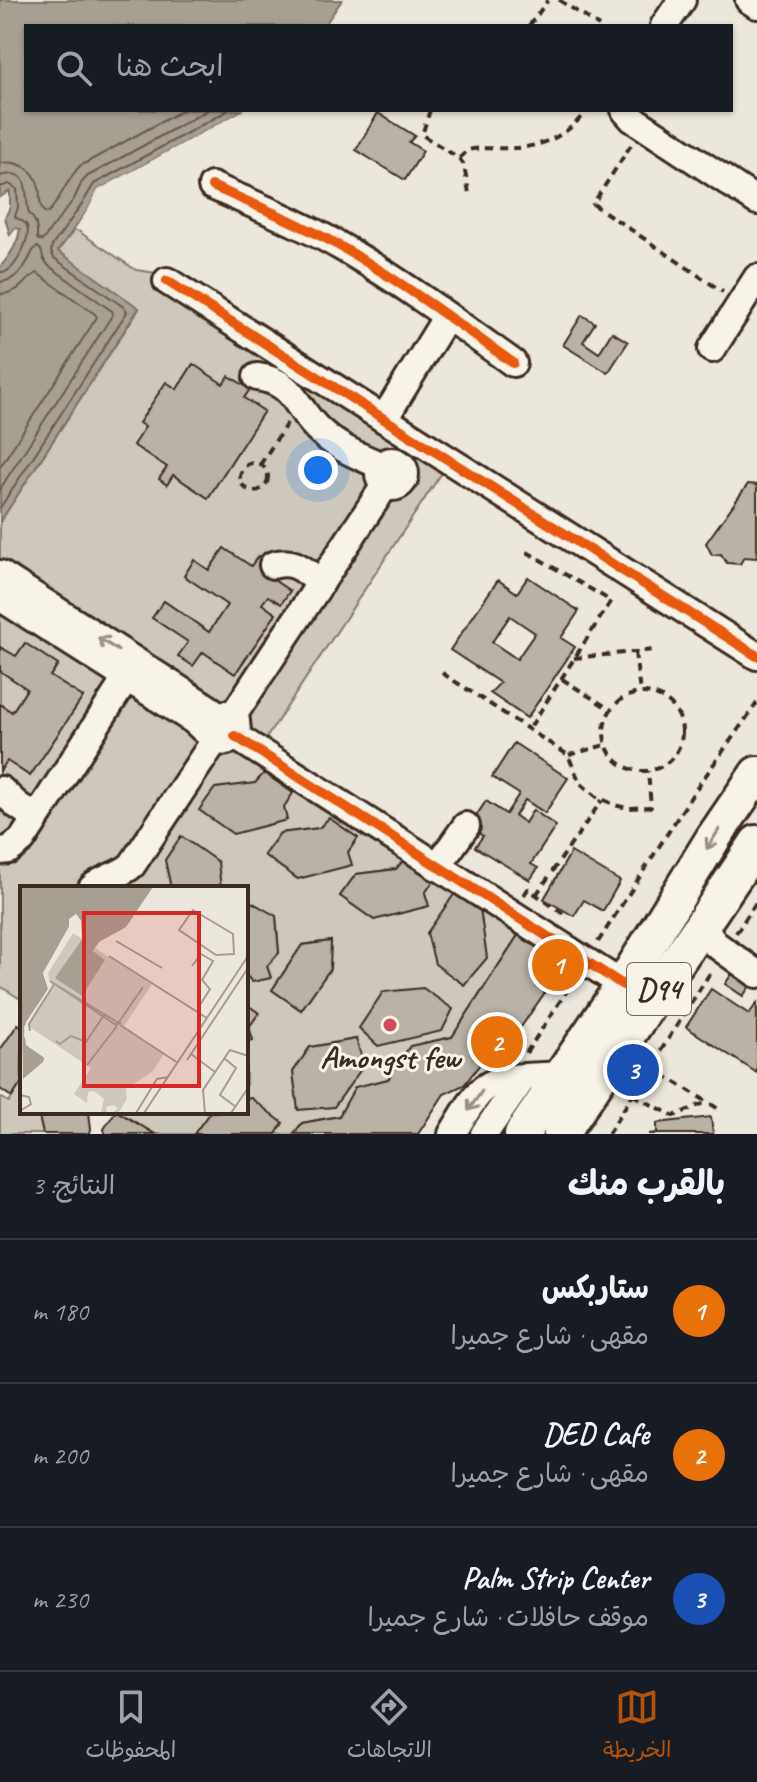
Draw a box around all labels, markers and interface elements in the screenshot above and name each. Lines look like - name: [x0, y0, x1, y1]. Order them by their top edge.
- search box: [24, 24, 733, 112]
- icon: search: [52, 46, 96, 90]
- text: ابحث هنا: [116, 47, 224, 85]
- your location: [298, 450, 338, 490]
- one-way arrow: [97, 635, 120, 651]
- one-way arrow: [705, 827, 721, 849]
- inset map: [20, 886, 248, 1114]
- pin: 1: [532, 935, 584, 995]
- road number: D94: [627, 963, 691, 1015]
- pin: 2: [471, 1012, 523, 1072]
- marker: Amongst few: [381, 1016, 399, 1034]
- place label: Amongst few: [320, 1037, 463, 1078]
- pin: 3: [607, 1040, 659, 1100]
- one-way arrow: [467, 1089, 483, 1111]
- text: بالقرب منك: [568, 1162, 725, 1205]
- text: النتائج: 3: [32, 1169, 115, 1202]
- text: ستاربكس: [542, 1269, 649, 1307]
- text: 180 m: [32, 1295, 88, 1328]
- text: 1: [693, 1295, 705, 1328]
- text: مقهى · شارع جميرا: [450, 1319, 649, 1352]
- text: DED Cafe: [543, 1415, 649, 1453]
- text: 200 m: [32, 1439, 88, 1472]
- text: 2: [693, 1439, 705, 1472]
- text: مقهى · شارع جميرا: [450, 1457, 649, 1490]
- text: Palm Strip Center: [462, 1559, 649, 1597]
- text: 230 m: [32, 1583, 88, 1616]
- text: 3: [693, 1583, 705, 1616]
- text: موقف حافلات · شارع جميرا: [367, 1601, 649, 1634]
- tab: المحفوظات: [85, 1685, 176, 1769]
- tab: الاتجاهات: [347, 1685, 432, 1769]
- tab: الخريطة: [603, 1685, 672, 1769]

